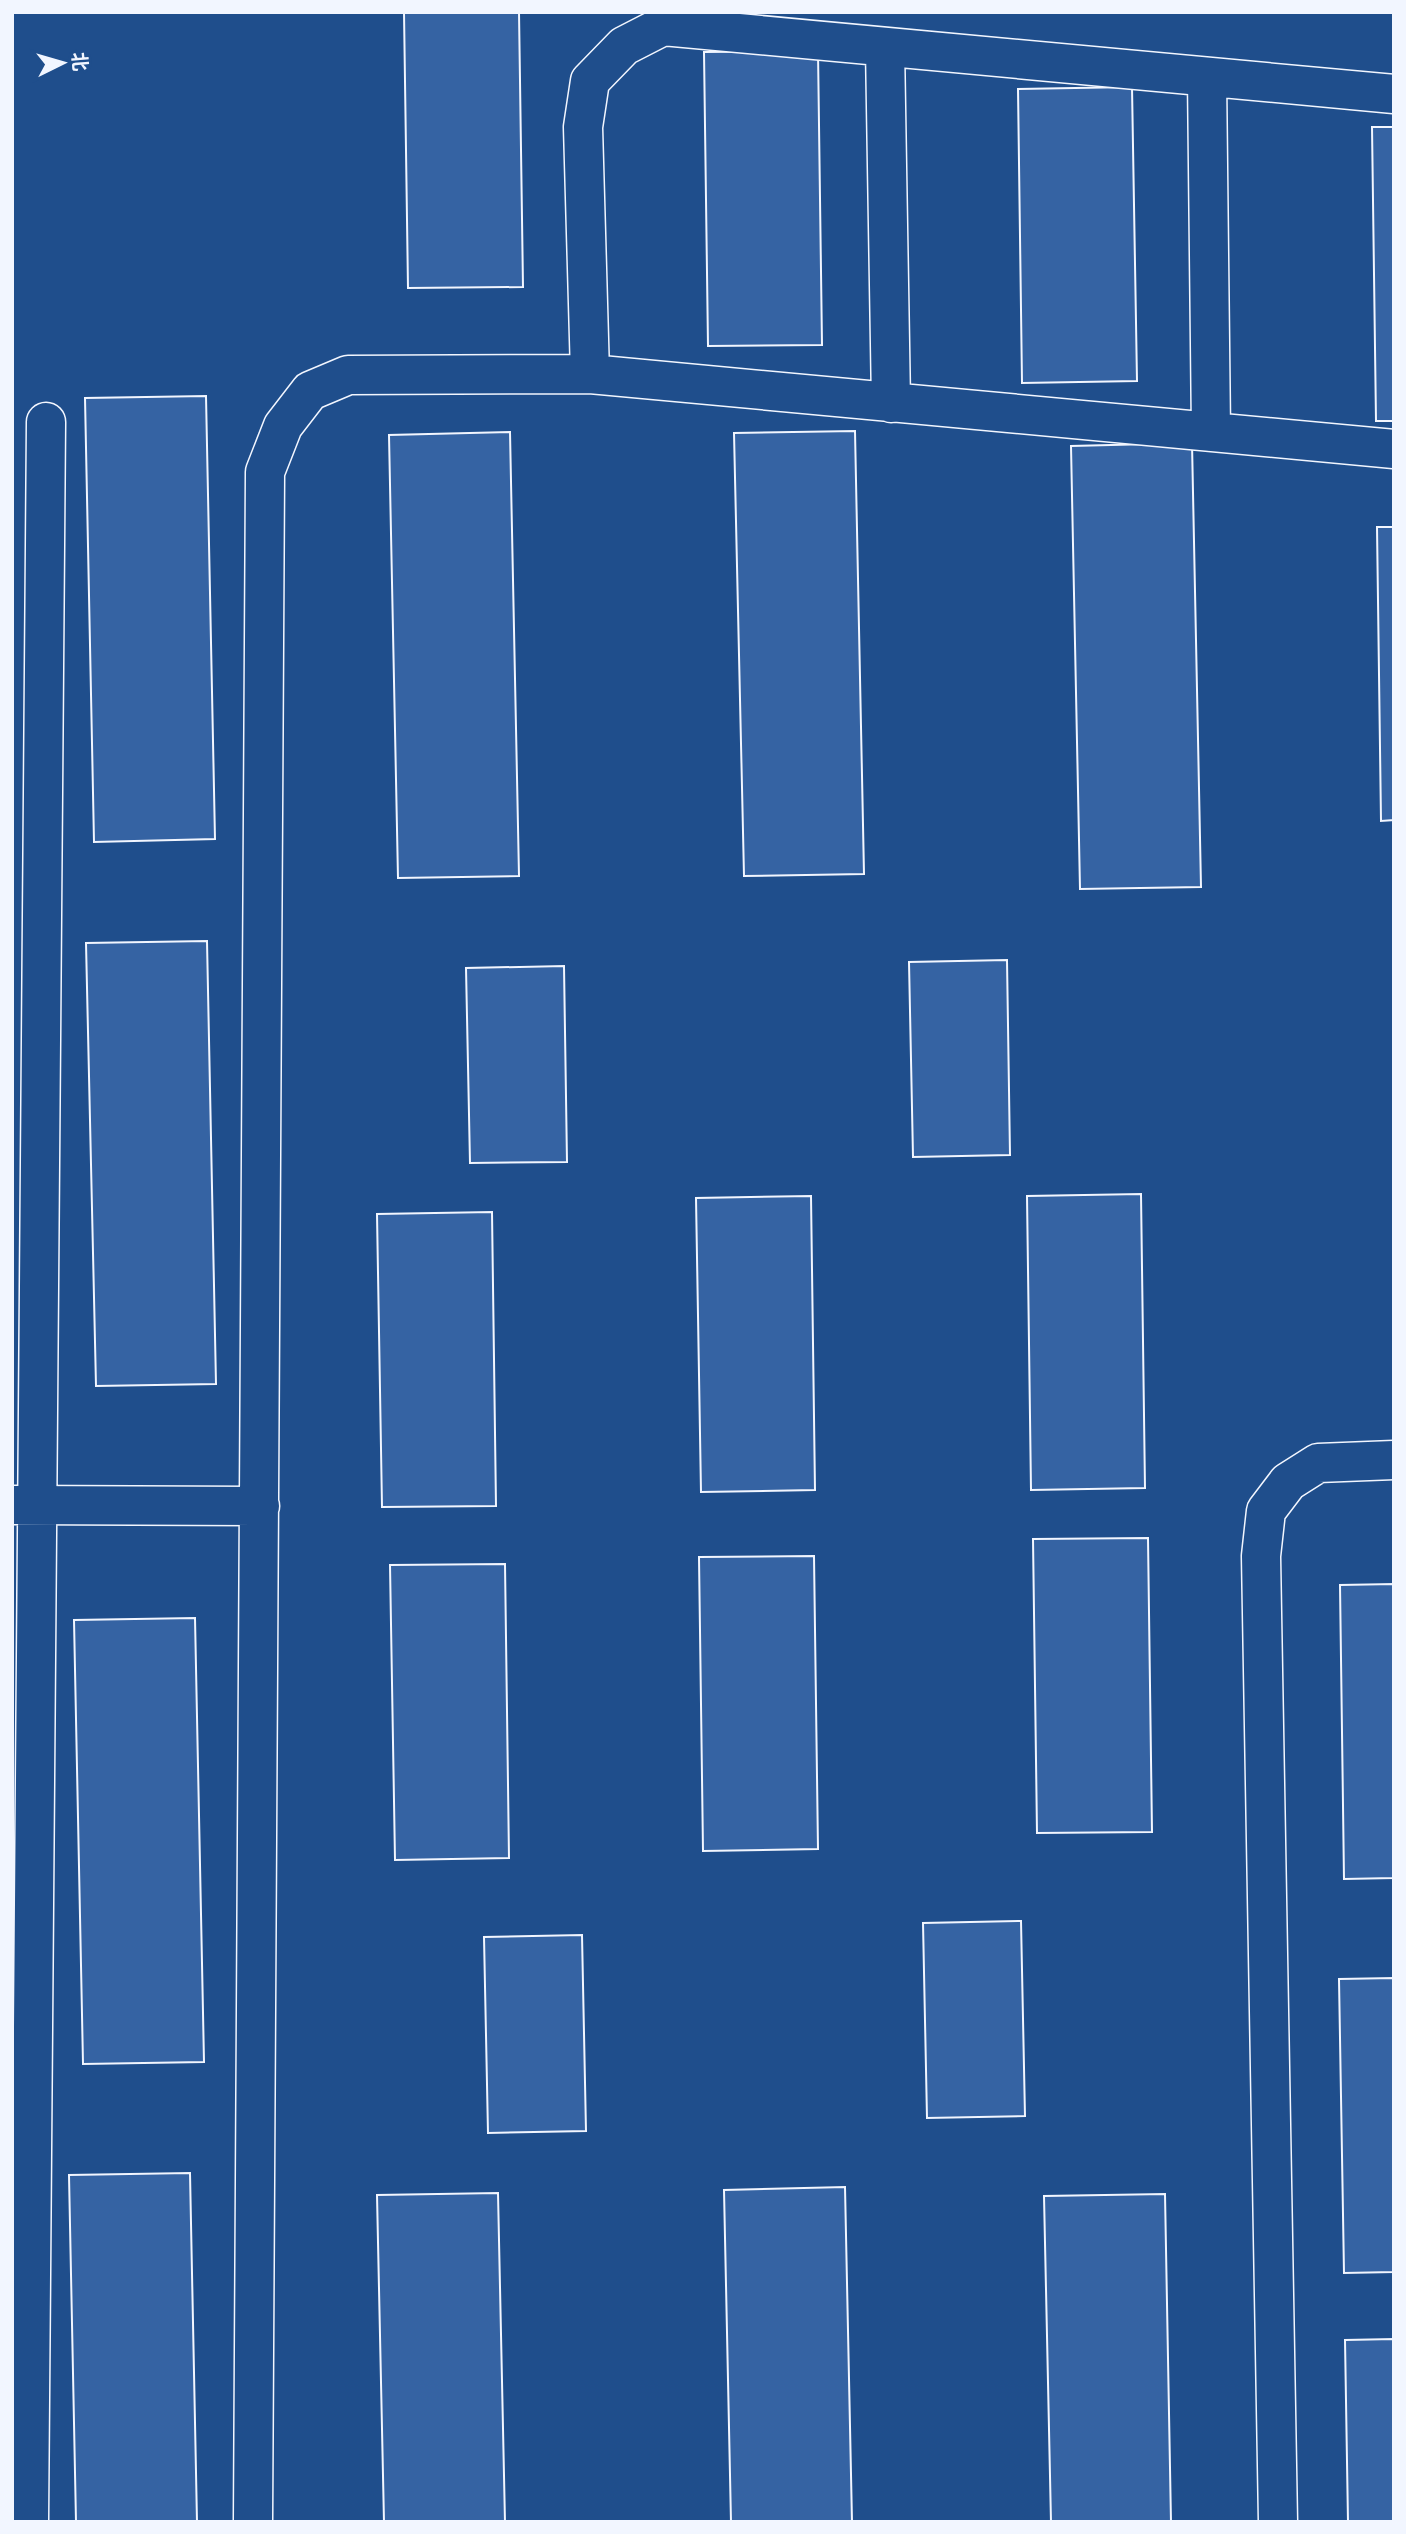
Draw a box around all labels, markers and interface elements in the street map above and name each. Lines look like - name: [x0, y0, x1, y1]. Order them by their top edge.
- north arrow: [28, 28, 98, 98]
- text: 北: [68, 51, 93, 72]

